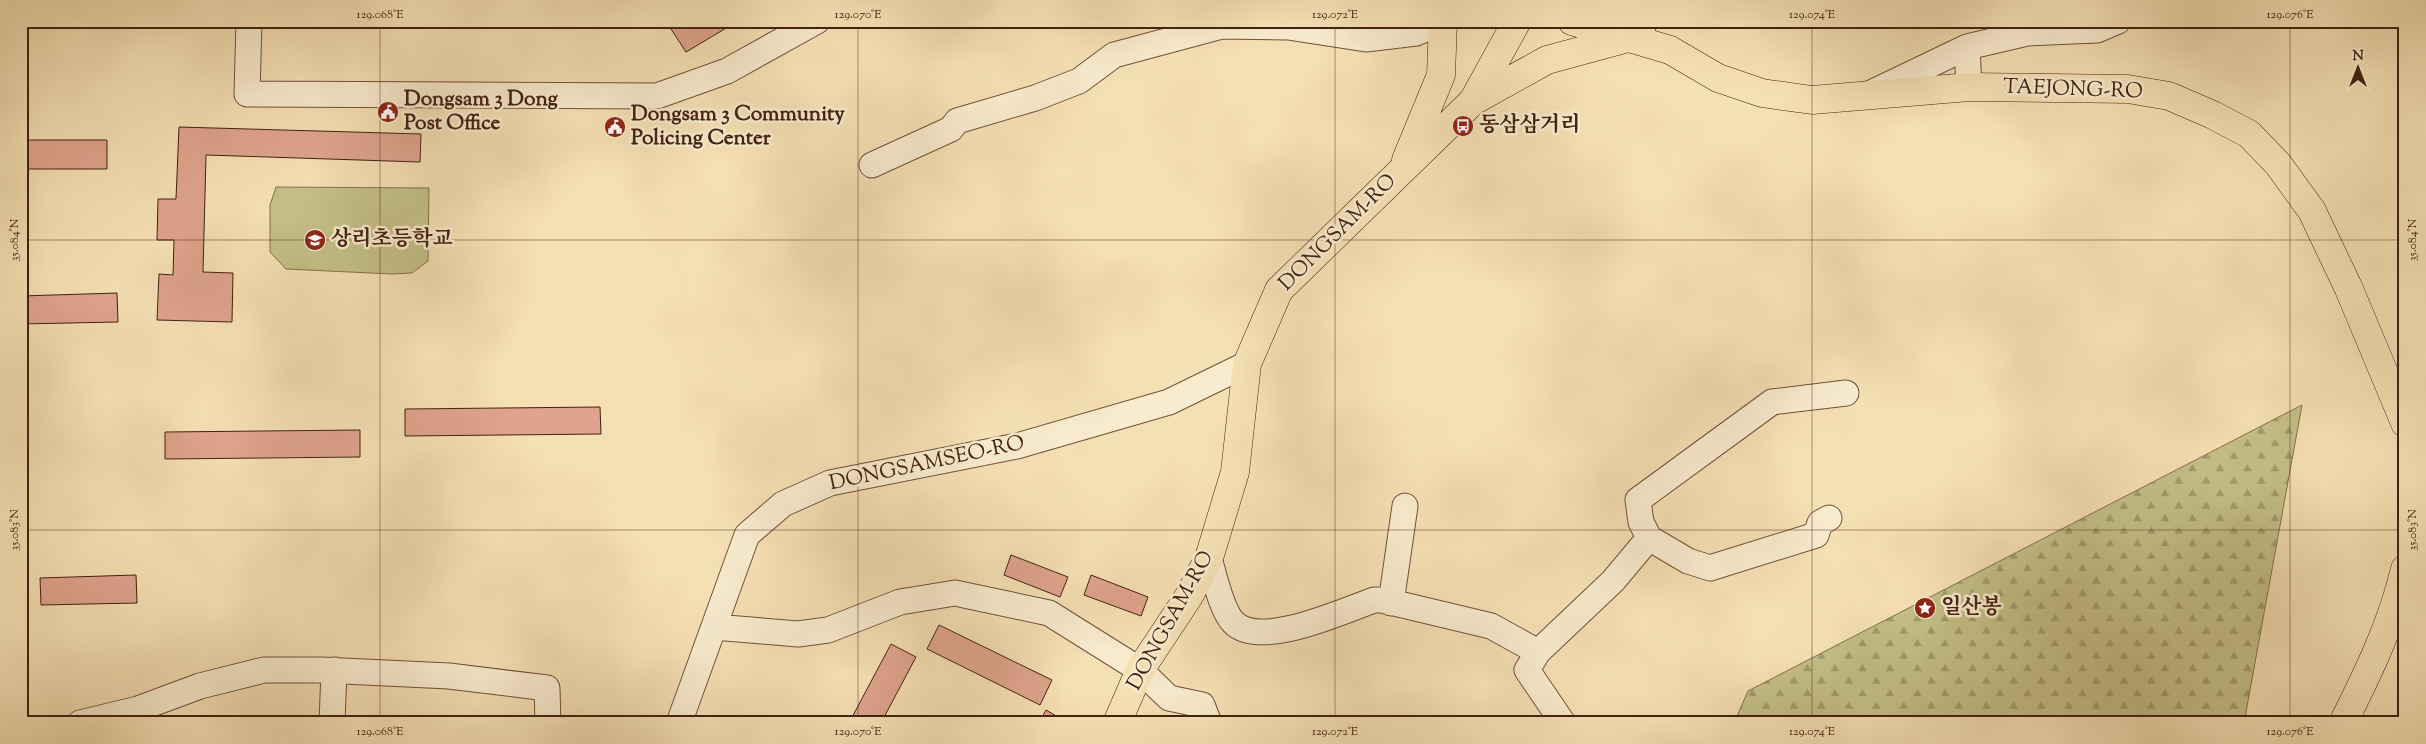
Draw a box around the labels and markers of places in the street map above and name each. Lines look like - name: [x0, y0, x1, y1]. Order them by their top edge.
- place label: Dongsam 3 Dong Post Office: [404, 85, 559, 139]
- public building icon: Dongsam 3 Dong Post Office: [376, 100, 400, 124]
- place label: Dongsam 3 Community Policing Center: [631, 100, 845, 154]
- place label: 동삼삼거리: [1479, 111, 1580, 141]
- bus stop icon: 동삼삼거리: [1451, 114, 1475, 138]
- public building icon: Dongsam 3 Community Policing Center: [603, 115, 627, 139]
- place label: 상리초등학교: [331, 225, 453, 255]
- school or university icon: 상리초등학교: [303, 228, 327, 252]
- place label: 일산봉: [1941, 593, 2002, 623]
- place icon: 일산봉: [1913, 596, 1937, 620]

